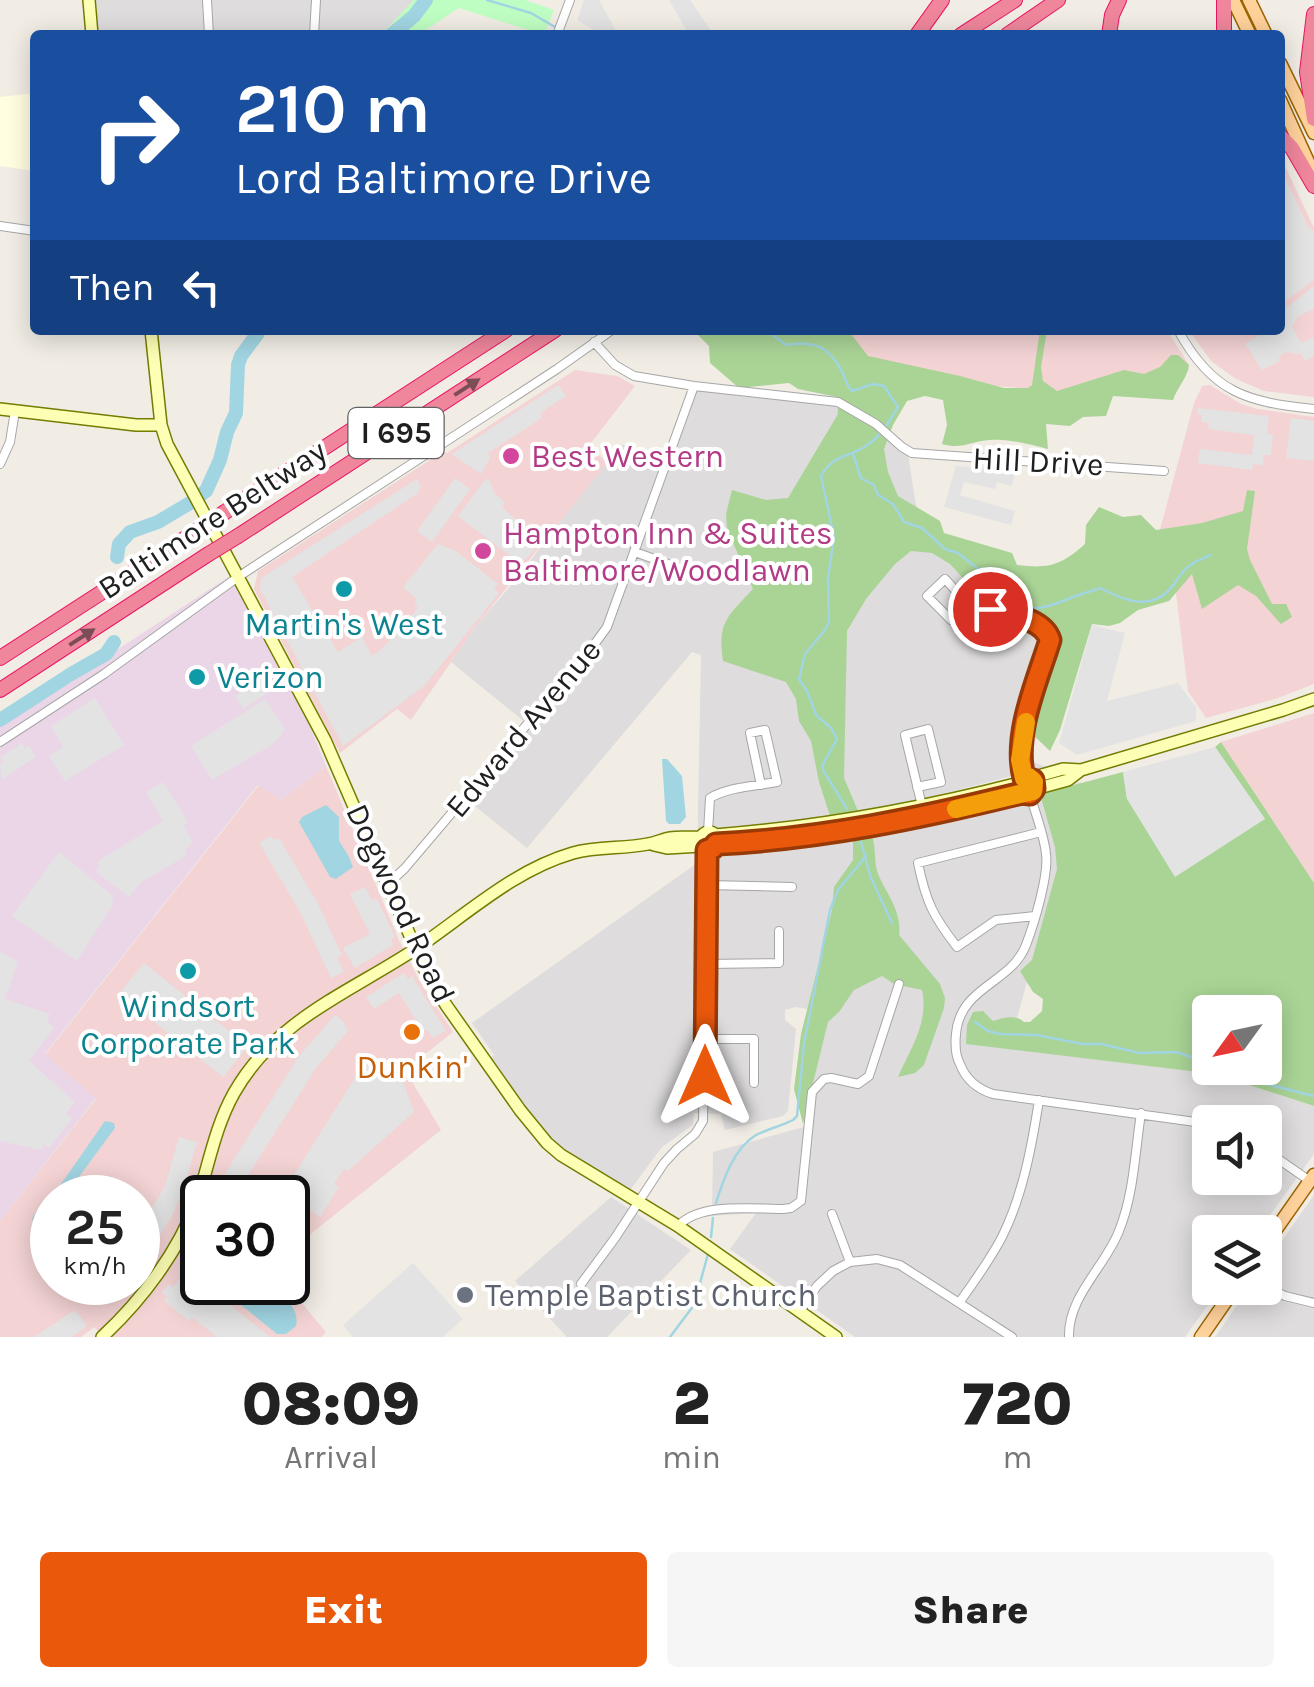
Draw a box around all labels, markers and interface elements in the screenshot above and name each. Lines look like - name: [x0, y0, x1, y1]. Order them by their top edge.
- text: 210 m: [235, 68, 431, 150]
- icon: right: [70, 70, 200, 200]
- text: Lord Baltimore Drive: [235, 152, 652, 204]
- icon: left: [174, 260, 229, 315]
- text: Then: [70, 265, 154, 310]
- one-way arrow: [453, 379, 480, 397]
- road number: I 695: [348, 408, 444, 458]
- street label: Baltimore Beltway: [91, 432, 333, 607]
- place label: Best Western: [531, 438, 724, 475]
- street label: Hill Drive: [972, 440, 1104, 483]
- marker: Best Western: [500, 445, 522, 467]
- place label: Hampton Inn & Suites Baltimore/Woodlawn: [503, 515, 833, 589]
- marker: Hampton Inn & Suites Baltimore/Woodlawn: [472, 540, 494, 562]
- pin: [948, 567, 1033, 652]
- marker: Martin's West: [333, 578, 355, 600]
- icon: arrive: [963, 582, 1018, 637]
- place label: Martin's West: [245, 606, 443, 643]
- one-way arrow: [68, 628, 95, 646]
- street label: Edward Avenue: [438, 632, 609, 825]
- place label: Verizon: [217, 659, 324, 696]
- marker: Verizon: [186, 666, 208, 688]
- street label: Dogwood Road: [338, 798, 463, 1008]
- marker: Windsort Corporate Park: [177, 960, 199, 982]
- place label: Windsort Corporate Park: [80, 988, 296, 1062]
- north arrow: [1192, 995, 1282, 1085]
- map controls: [1192, 995, 1282, 1305]
- marker: Dunkin': [401, 1021, 423, 1043]
- position arrow: [653, 1024, 757, 1128]
- place label: Dunkin': [356, 1049, 468, 1086]
- button: sound: [1192, 1105, 1282, 1195]
- speed limit sign: 30: [180, 1175, 310, 1305]
- text: 25: [65, 1198, 125, 1257]
- button: layers: [1192, 1215, 1282, 1305]
- text: km/h: [63, 1251, 127, 1280]
- place label: Temple Baptist Church: [485, 1277, 817, 1314]
- marker: Temple Baptist Church: [454, 1284, 476, 1306]
- text: 08:09: [242, 1369, 420, 1439]
- text: 2: [672, 1369, 710, 1439]
- text: 720: [962, 1369, 1072, 1439]
- text: Arrival: [284, 1439, 378, 1476]
- text: min: [662, 1439, 721, 1476]
- text: m: [1002, 1439, 1032, 1476]
- button: Exit: [40, 1552, 647, 1667]
- button: Share: [667, 1552, 1274, 1667]

